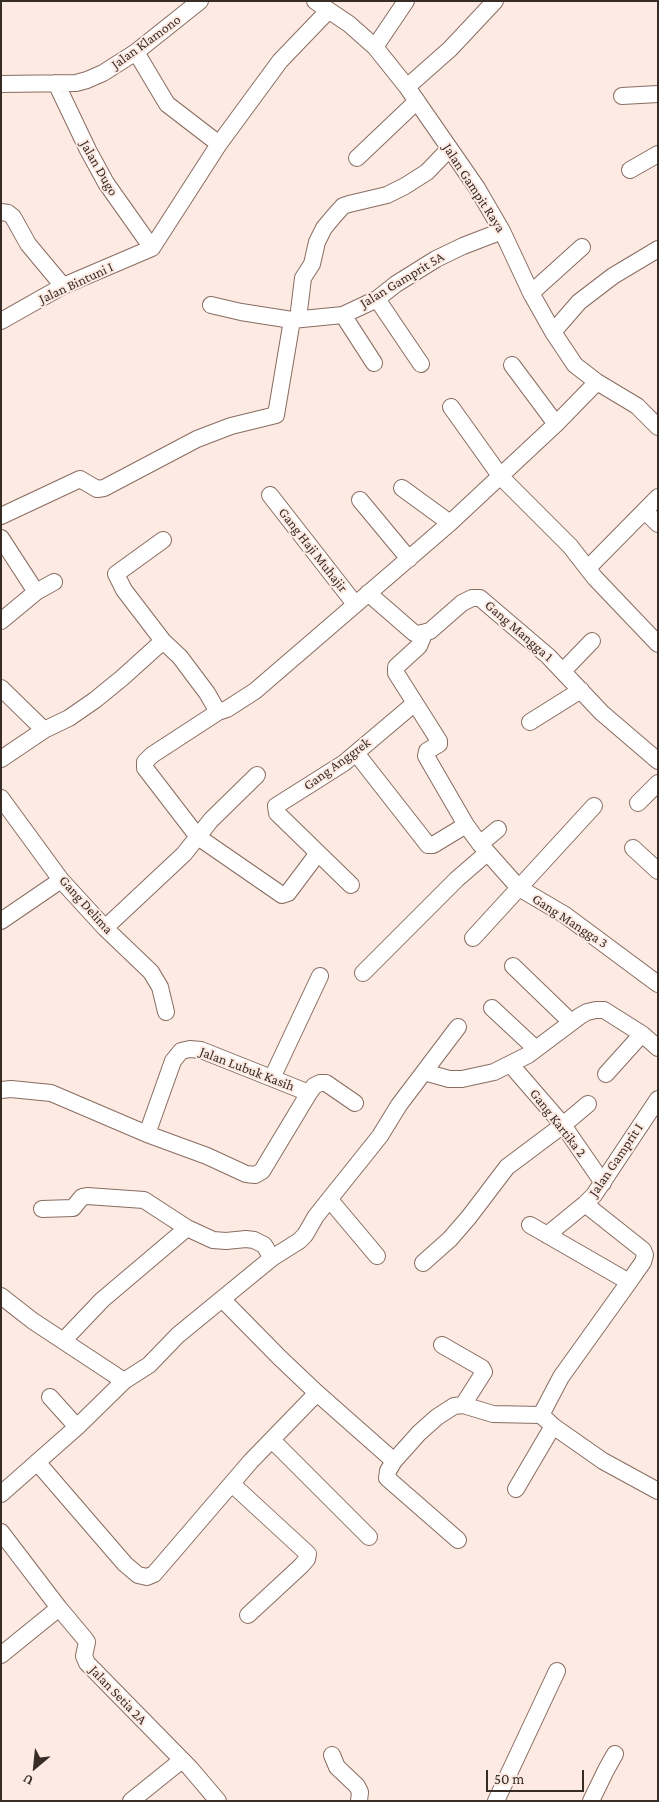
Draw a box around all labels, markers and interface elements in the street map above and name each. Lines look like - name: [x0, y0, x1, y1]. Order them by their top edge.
- street label: Jalan Klamono: [108, 11, 184, 73]
- street label: Jalan Dugo: [76, 137, 122, 199]
- street label: Jalan Gampit Raya: [439, 140, 509, 236]
- street label: Jalan Gamprit 5A: [357, 248, 447, 312]
- street label: Jalan Bintuni I: [36, 259, 116, 307]
- street label: Gang Haji Muhajir: [275, 504, 351, 596]
- street label: Gang Mangga 1: [481, 597, 557, 665]
- street label: Gang Anggrek: [300, 734, 374, 794]
- street label: Gang Delima: [55, 872, 117, 938]
- street label: Gang Mangga 3: [529, 890, 611, 952]
- street label: Jalan Lubuk Kasih: [197, 1043, 297, 1095]
- street label: Gang Kartika 2: [526, 1085, 590, 1161]
- street label: Jalan Gamprit I: [585, 1120, 647, 1200]
- street label: Jalan Setia 2A: [86, 1662, 150, 1728]
- north arrow: [10, 1742, 60, 1792]
- scale bar: [489, 1760, 586, 1792]
- text: U: [20, 1771, 36, 1790]
- text: 50 m: [494, 1771, 524, 1787]

